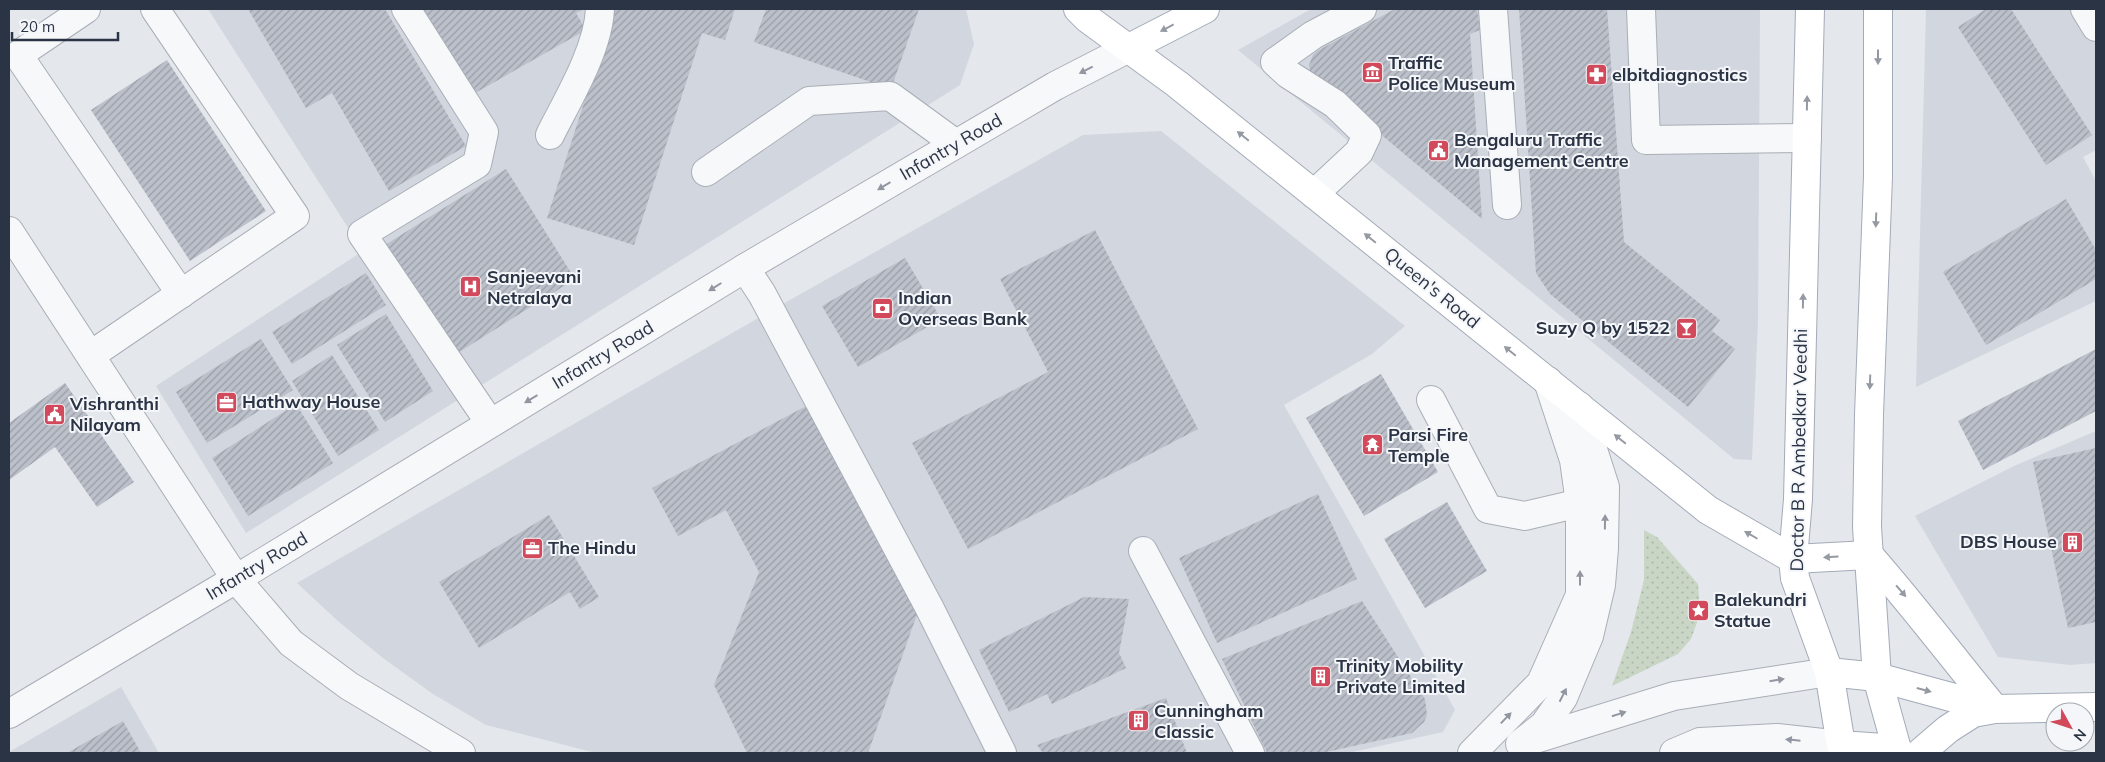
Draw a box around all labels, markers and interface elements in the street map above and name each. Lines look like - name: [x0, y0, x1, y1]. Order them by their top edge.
- scale bar: [12, 10, 119, 42]
- text: 20 m: [20, 17, 55, 36]
- one-way arrow: [1160, 24, 1174, 33]
- one-way arrow: [1874, 50, 1882, 66]
- place label: Traffic Police Museum: [1388, 51, 1515, 95]
- museum icon: Traffic Police Museum: [1360, 61, 1384, 85]
- pharmacy icon: elbitdiagnostics: [1584, 63, 1608, 87]
- place label: elbitdiagnostics: [1612, 63, 1747, 86]
- one-way arrow: [1079, 66, 1093, 74]
- one-way arrow: [1804, 95, 1812, 111]
- street label: Infantry Road: [896, 108, 1006, 185]
- place label: Bengaluru Traffic Management Centre: [1454, 128, 1629, 172]
- one-way arrow: [1237, 131, 1250, 142]
- public building icon: Bengaluru Traffic Management Centre: [1426, 138, 1450, 162]
- one-way arrow: [878, 182, 891, 191]
- one-way arrow: [1872, 212, 1880, 228]
- one-way arrow: [1363, 232, 1376, 243]
- street label: Queen's Road: [1380, 242, 1485, 333]
- place label: Sanjeevani Netralaya: [487, 265, 581, 309]
- hospital icon: Sanjeevani Netralaya: [459, 275, 483, 299]
- one-way arrow: [708, 283, 721, 292]
- place label: Indian Overseas Bank: [898, 286, 1028, 330]
- one-way arrow: [1799, 293, 1807, 309]
- bank icon: Indian Overseas Bank: [870, 296, 894, 320]
- street label: Infantry Road: [548, 315, 658, 394]
- place label: Suzy Q by 1522: [1536, 316, 1670, 339]
- bar icon: Suzy Q by 1522: [1674, 316, 1698, 340]
- street label: Doctor B R Ambedkar Veedhi: [1785, 328, 1812, 572]
- one-way arrow: [1504, 345, 1517, 356]
- one-way arrow: [1866, 375, 1874, 391]
- office icon: Hathway House: [214, 390, 238, 414]
- place label: Hathway House: [242, 390, 381, 413]
- place label: Vishranthi Nilayam: [69, 392, 159, 436]
- one-way arrow: [524, 394, 537, 403]
- public building icon: Vishranthi Nilayam: [42, 402, 66, 426]
- place label: Parsi Fire Temple: [1388, 423, 1468, 467]
- temple icon: Parsi Fire Temple: [1360, 433, 1384, 457]
- one-way arrow: [1614, 433, 1627, 444]
- one-way arrow: [1601, 514, 1609, 530]
- street label: Infantry Road: [202, 526, 312, 605]
- one-way arrow: [1744, 530, 1757, 539]
- place label: DBS House: [1960, 530, 2057, 553]
- building icon: DBS House: [2061, 530, 2085, 554]
- office icon: The Hindu: [520, 536, 544, 560]
- place label: The Hindu: [548, 536, 636, 559]
- one-way arrow: [1822, 553, 1838, 561]
- one-way arrow: [1576, 570, 1584, 586]
- one-way arrow: [1895, 585, 1907, 597]
- place label: Balekundri Statue: [1714, 588, 1807, 632]
- place icon: Balekundri Statue: [1686, 598, 1710, 622]
- place label: Trinity Mobility Private Limited: [1336, 654, 1465, 698]
- building icon: Trinity Mobility Private Limited: [1308, 664, 1332, 688]
- one-way arrow: [1770, 675, 1786, 683]
- one-way arrow: [1917, 686, 1932, 694]
- one-way arrow: [1559, 688, 1567, 702]
- place label: Cunningham Classic: [1154, 699, 1263, 743]
- north arrow: [2045, 702, 2095, 752]
- building icon: Cunningham Classic: [1126, 709, 1150, 733]
- one-way arrow: [1612, 710, 1627, 718]
- one-way arrow: [1500, 713, 1512, 725]
- text: N: [2070, 726, 2090, 745]
- one-way arrow: [1785, 736, 1801, 744]

